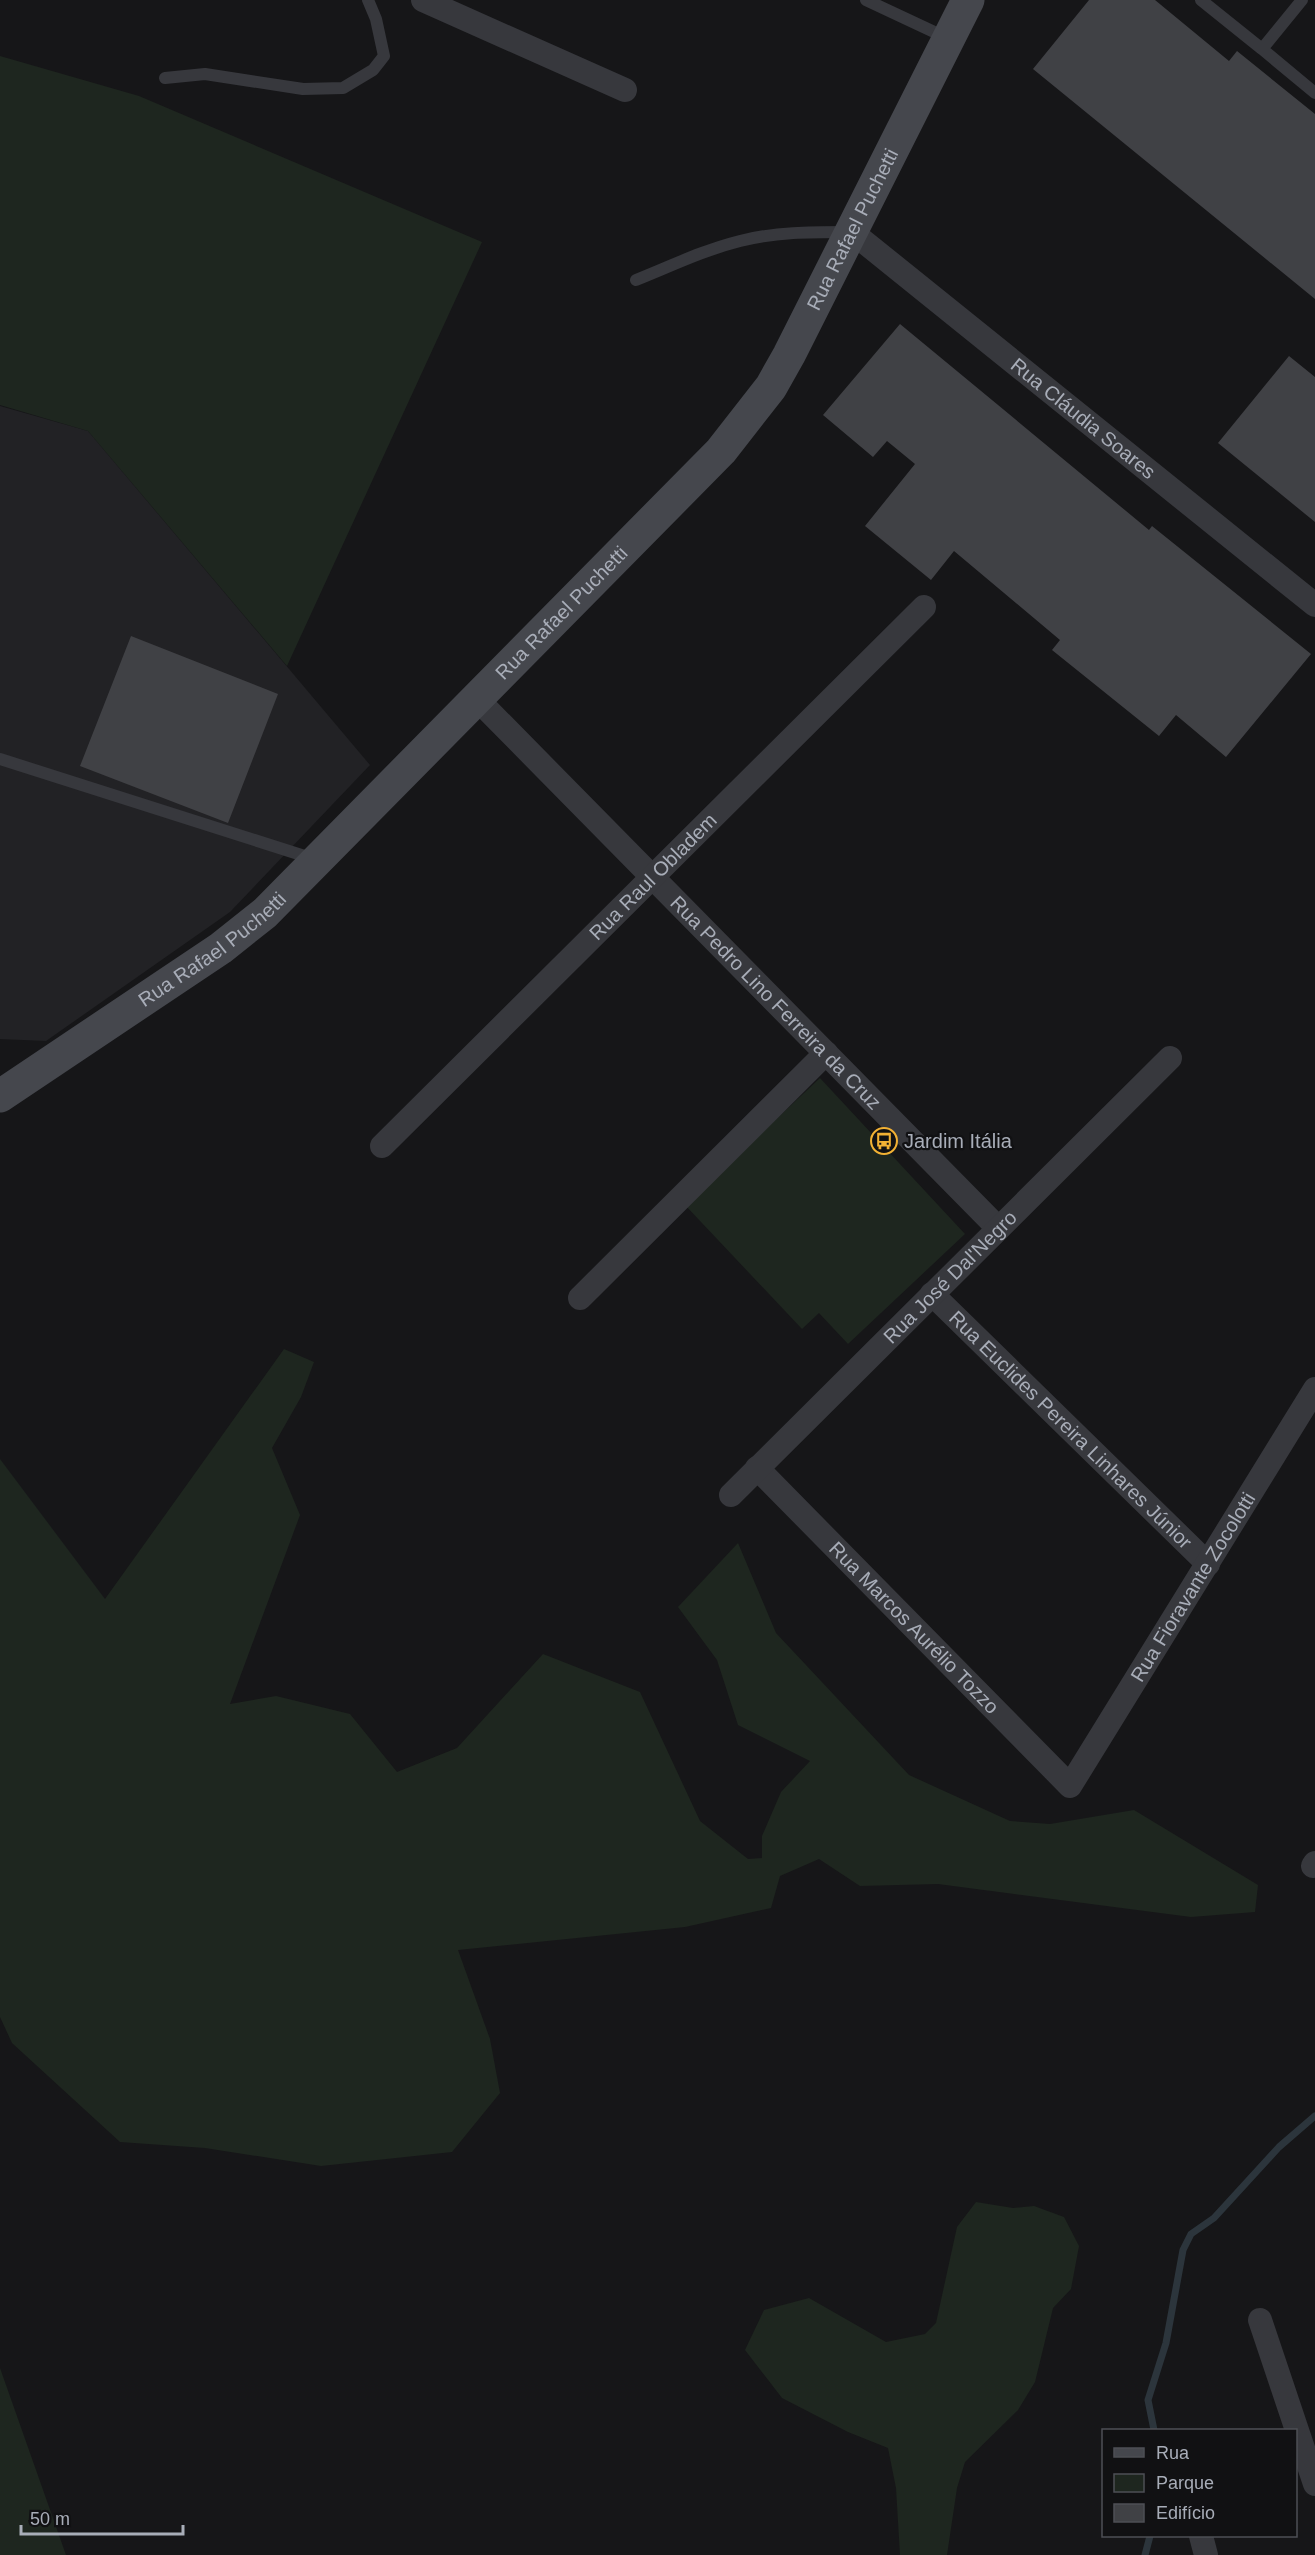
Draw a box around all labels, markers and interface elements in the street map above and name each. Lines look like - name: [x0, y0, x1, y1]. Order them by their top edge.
- street label: Rua Rafael Puchetti: [802, 145, 902, 314]
- street label: Rua Cláudia Soares: [1007, 354, 1160, 483]
- street label: Rua Rafael Puchetti: [491, 542, 632, 684]
- street label: Rua Raul Obladem: [585, 809, 721, 944]
- street label: Rua Rafael Puchetti: [134, 888, 290, 1011]
- street label: Rua Pedro Lino Ferreira da Cruz: [666, 891, 886, 1114]
- bus stop icon: Jardim Itália: [869, 1126, 899, 1156]
- place label: Jardim Itália: [904, 1130, 1013, 1152]
- street label: Rua José Dal'Negro: [879, 1206, 1021, 1348]
- street label: Rua Euclides Pereira Linhares Júnior: [945, 1306, 1197, 1553]
- street label: Rua Fioravante Zocolotti: [1126, 1489, 1259, 1686]
- street label: Rua Marcos Aurélio Tozzo: [825, 1537, 1003, 1718]
- legend: [1102, 2429, 1297, 2537]
- text: Rua: [1156, 2443, 1190, 2463]
- text: Parque: [1156, 2473, 1214, 2493]
- scale bar: [21, 2498, 183, 2536]
- text: Edifício: [1156, 2503, 1215, 2523]
- text: 50 m: [30, 2509, 70, 2529]

